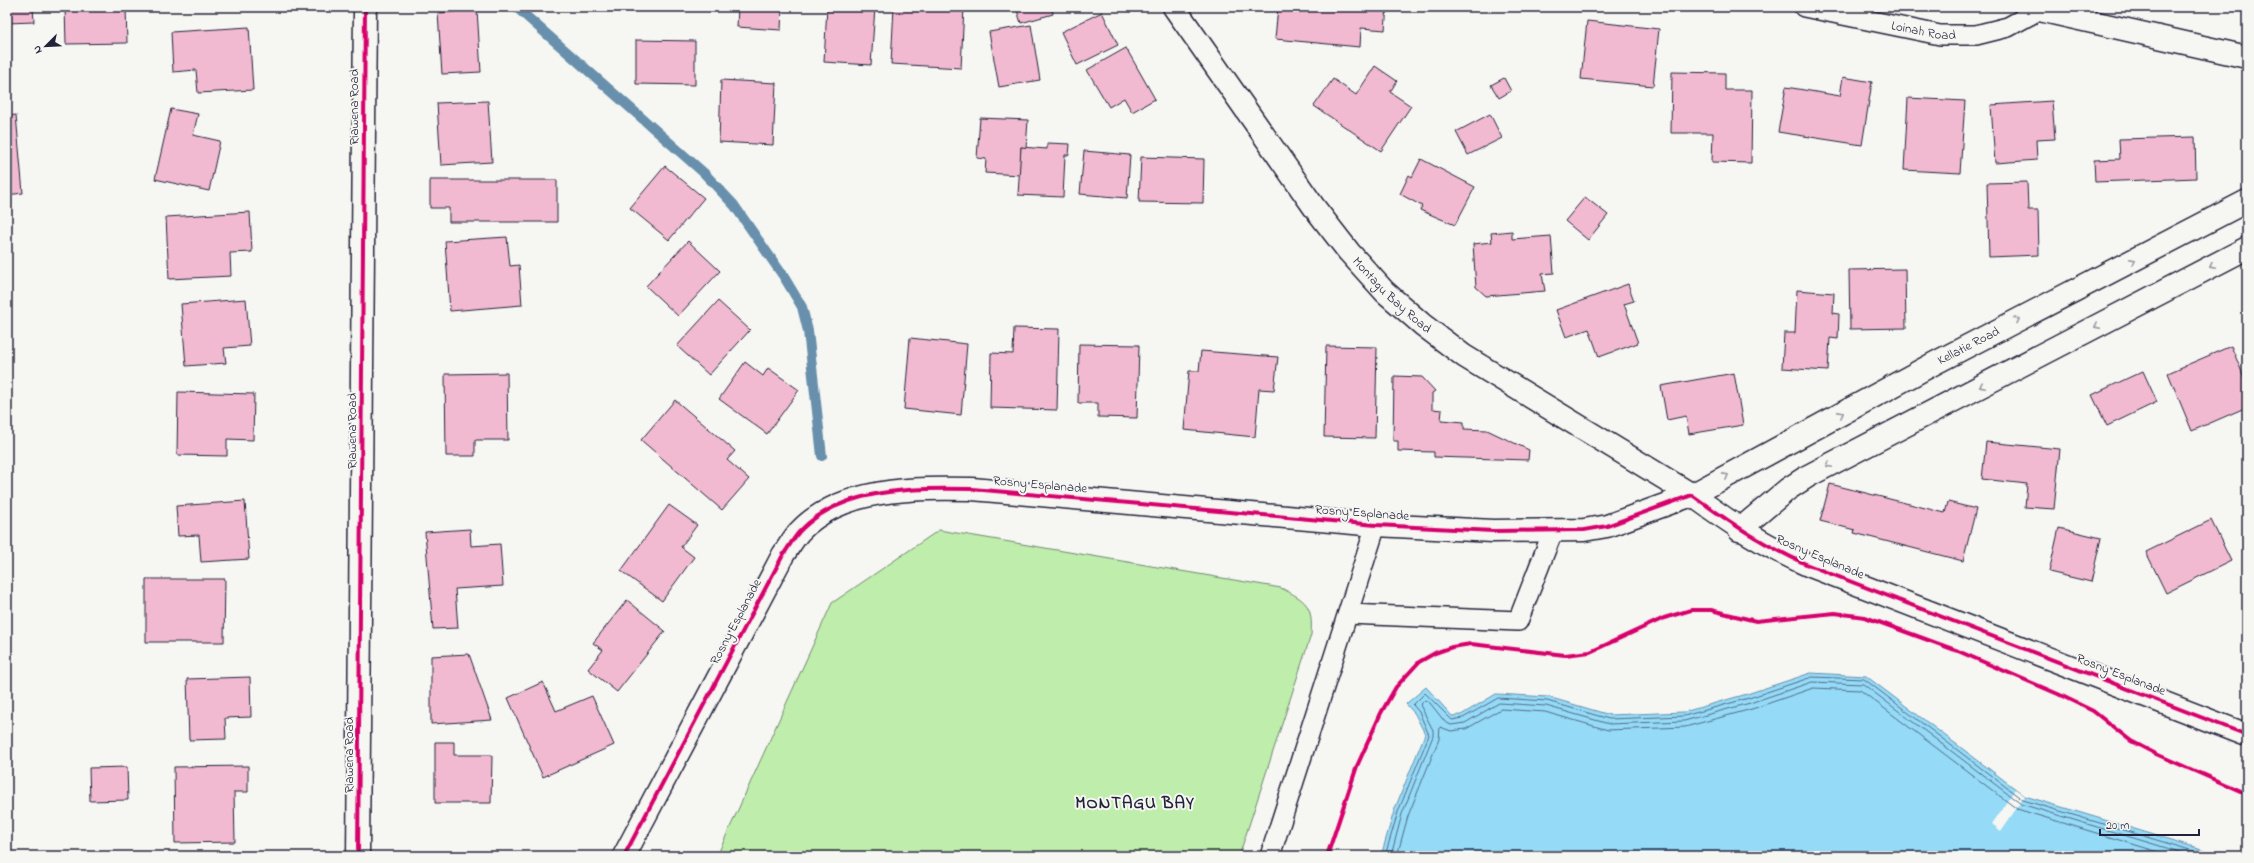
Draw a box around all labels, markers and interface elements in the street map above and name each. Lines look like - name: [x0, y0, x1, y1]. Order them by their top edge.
- street label: Loinah Road: [1890, 16, 1956, 45]
- north arrow: [26, 26, 66, 66]
- text: N: [29, 43, 47, 56]
- street label: Riawena Road: [345, 68, 364, 145]
- street label: Montagu Bay Road: [1348, 252, 1436, 338]
- one-way arrow: [2128, 258, 2136, 265]
- one-way arrow: [2209, 262, 2217, 269]
- one-way arrow: [2013, 318, 2021, 325]
- street label: Kellatie Road: [1934, 321, 2004, 370]
- one-way arrow: [2094, 322, 2101, 329]
- one-way arrow: [1978, 381, 1986, 389]
- street label: Riawena Road: [343, 392, 362, 469]
- one-way arrow: [1836, 411, 1844, 419]
- one-way arrow: [1826, 461, 1833, 468]
- street label: Rosny Esplanade: [992, 471, 1088, 500]
- one-way arrow: [1722, 474, 1730, 481]
- street label: Rosny Esplanade: [1314, 500, 1410, 527]
- street label: Rosny Esplanade: [1772, 530, 1867, 585]
- street label: Rosny Esplanade: [705, 576, 768, 669]
- street label: Rosny Esplanade: [2073, 649, 2169, 702]
- street label: Riawena Road: [340, 716, 359, 793]
- district label: MONTAGU BAY: [1075, 791, 1195, 816]
- scale bar: [2100, 811, 2199, 837]
- text: 20 m: [2106, 817, 2129, 835]

